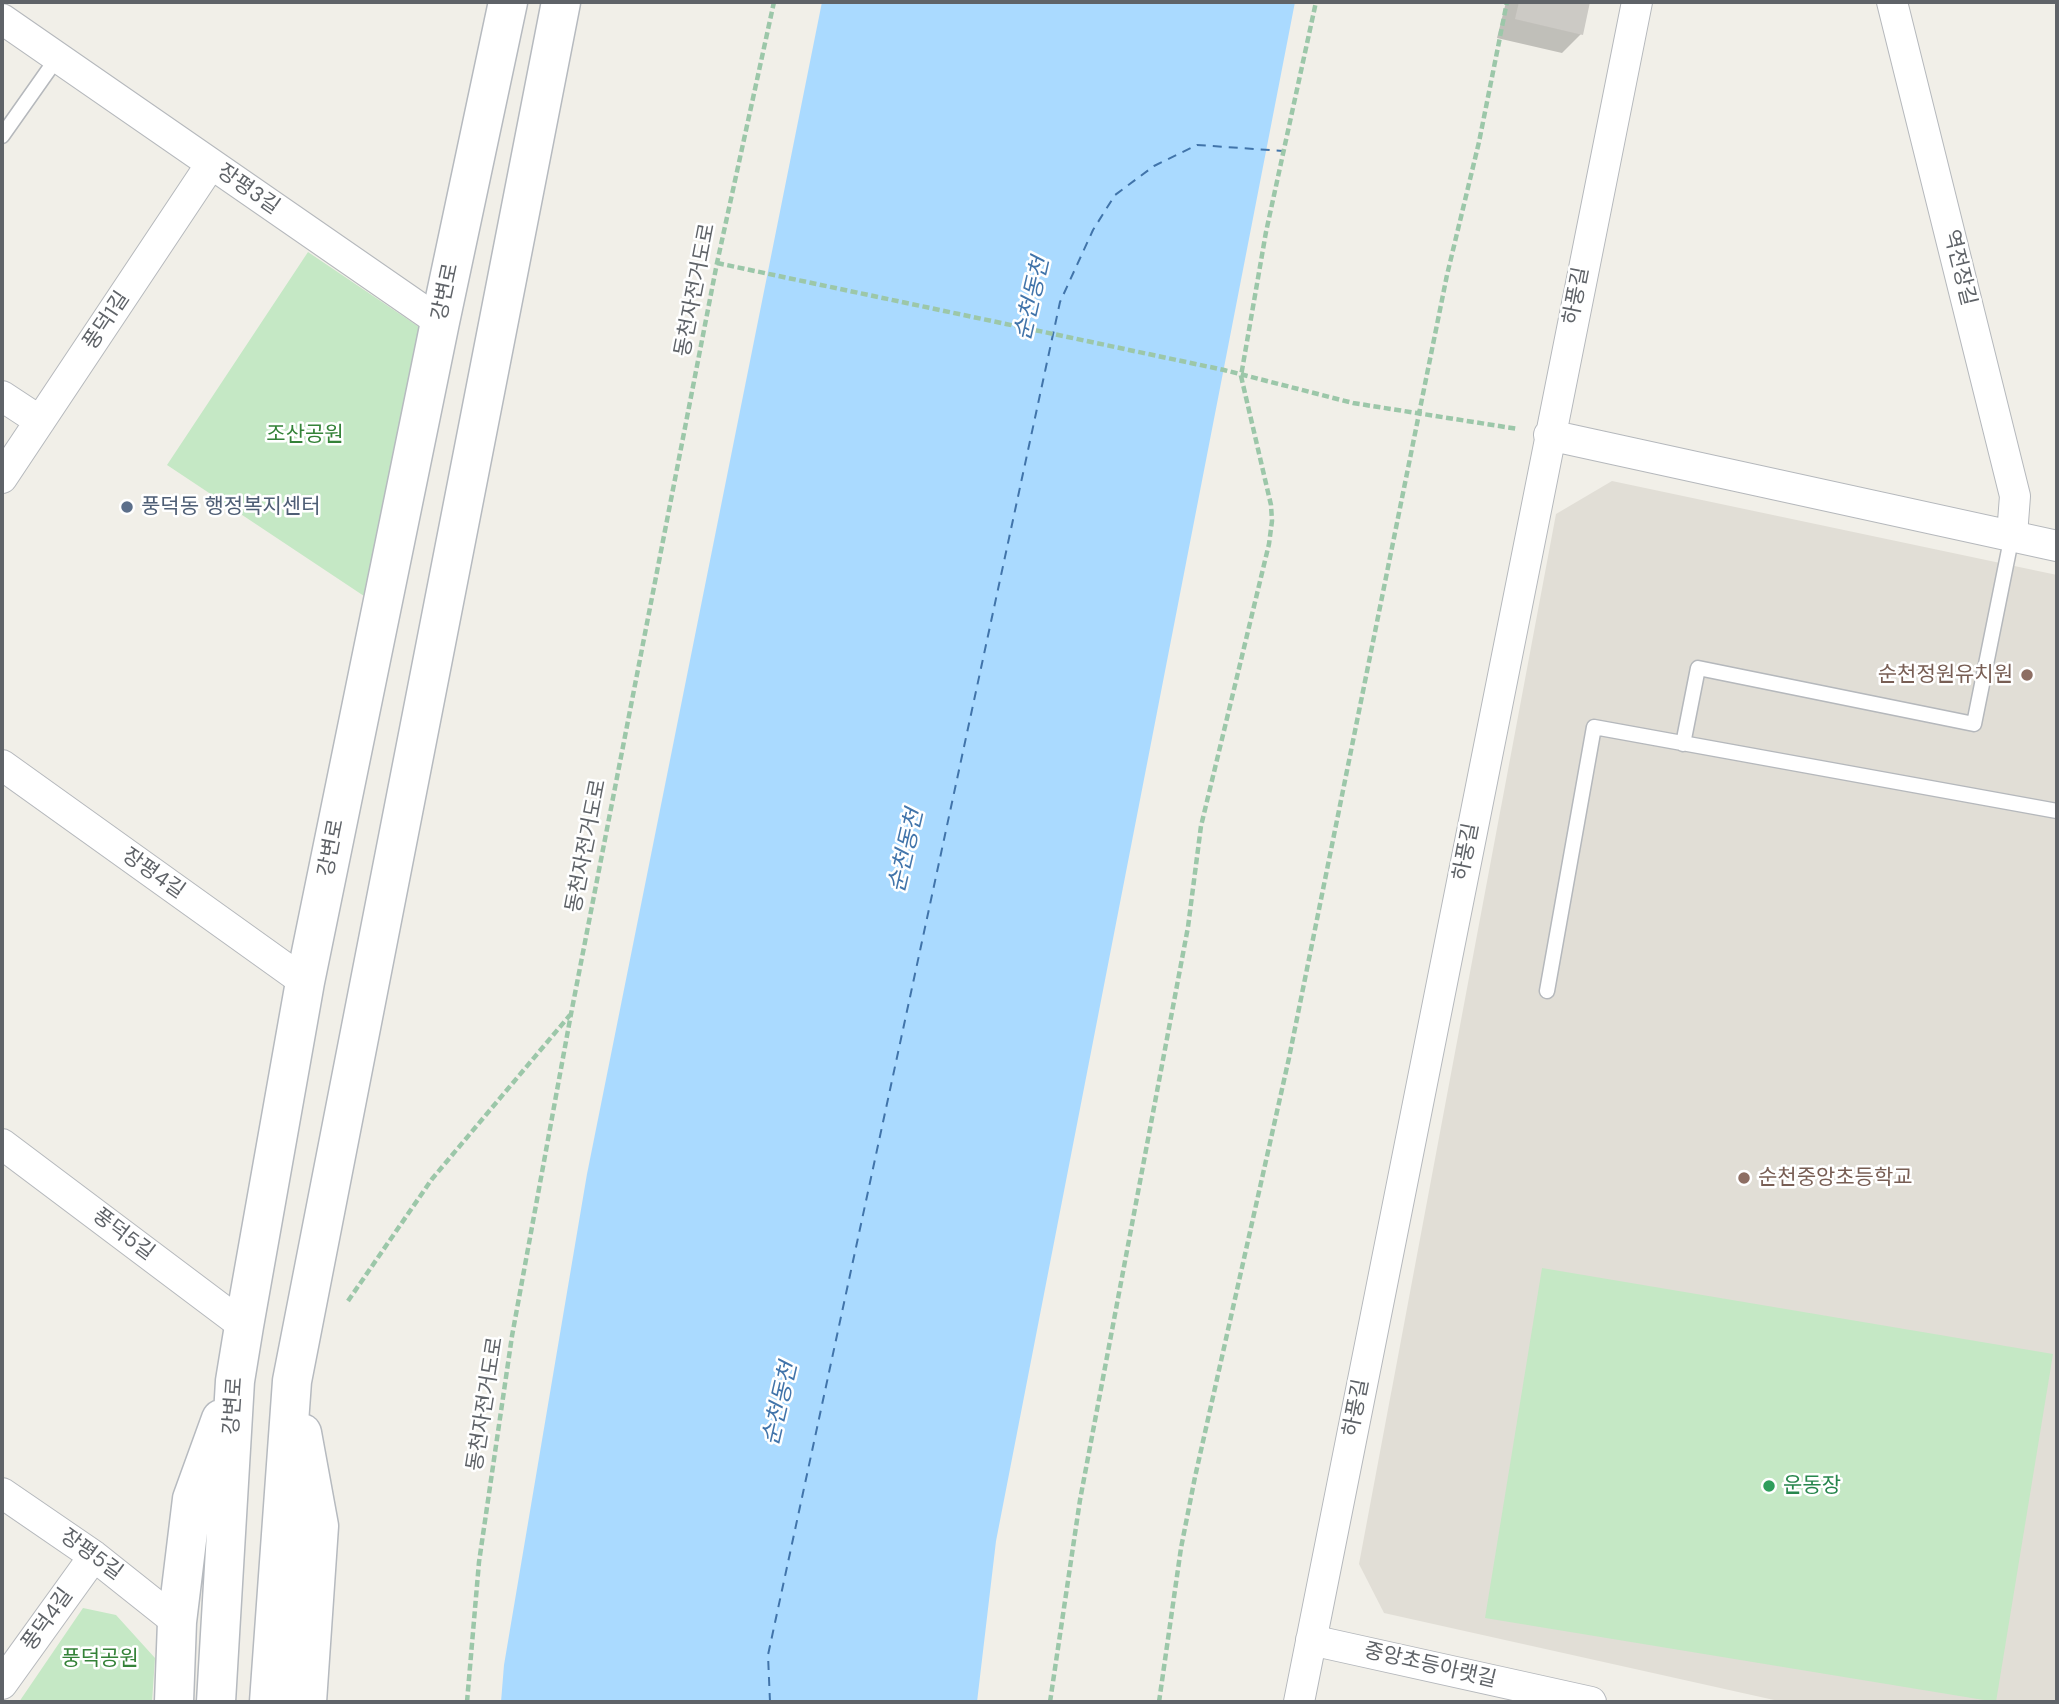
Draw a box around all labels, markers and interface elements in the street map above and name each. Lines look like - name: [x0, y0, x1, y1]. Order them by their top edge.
- street label: 장평3길: [212, 159, 284, 221]
- street label: 동천자전거도로: [671, 221, 721, 359]
- street label: 역전장길: [1937, 227, 1981, 309]
- water label: 순천동천: [1010, 255, 1056, 343]
- street label: 강변로: [428, 261, 464, 323]
- street label: 하풍길: [1559, 265, 1595, 327]
- street label: 풍덕1길: [79, 287, 135, 355]
- park label: 조산공원: [266, 422, 344, 448]
- place label: 풍덕동 행정복지센터: [141, 494, 320, 520]
- marker: 풍덕동 행정복지센터: [119, 499, 135, 515]
- place label: 순천정원유치원: [1878, 662, 2013, 688]
- marker: 순천정원유치원: [2019, 667, 2035, 683]
- street label: 동천자전거도로: [562, 777, 612, 915]
- water label: 순천동천: [884, 807, 930, 895]
- street label: 강변로: [314, 817, 350, 879]
- street label: 하풍길: [1449, 821, 1485, 883]
- street label: 장평4길: [117, 843, 189, 905]
- place label: 순천중앙초등학교: [1758, 1165, 1913, 1191]
- marker: 순천중앙초등학교: [1736, 1170, 1752, 1186]
- street label: 풍덕5길: [87, 1204, 159, 1266]
- street label: 동천자전거도로: [463, 1335, 509, 1473]
- water label: 순천동천: [758, 1360, 804, 1448]
- street label: 강변로: [219, 1376, 249, 1436]
- street label: 하풍길: [1339, 1377, 1375, 1439]
- place label: 운동장: [1783, 1473, 1841, 1499]
- marker: 운동장: [1761, 1478, 1777, 1494]
- street label: 장평5길: [55, 1524, 127, 1586]
- street label: 풍덕4길: [17, 1584, 79, 1656]
- street label: 중앙초등아랫길: [1361, 1639, 1499, 1693]
- park label: 풍덕공원: [61, 1646, 139, 1672]

